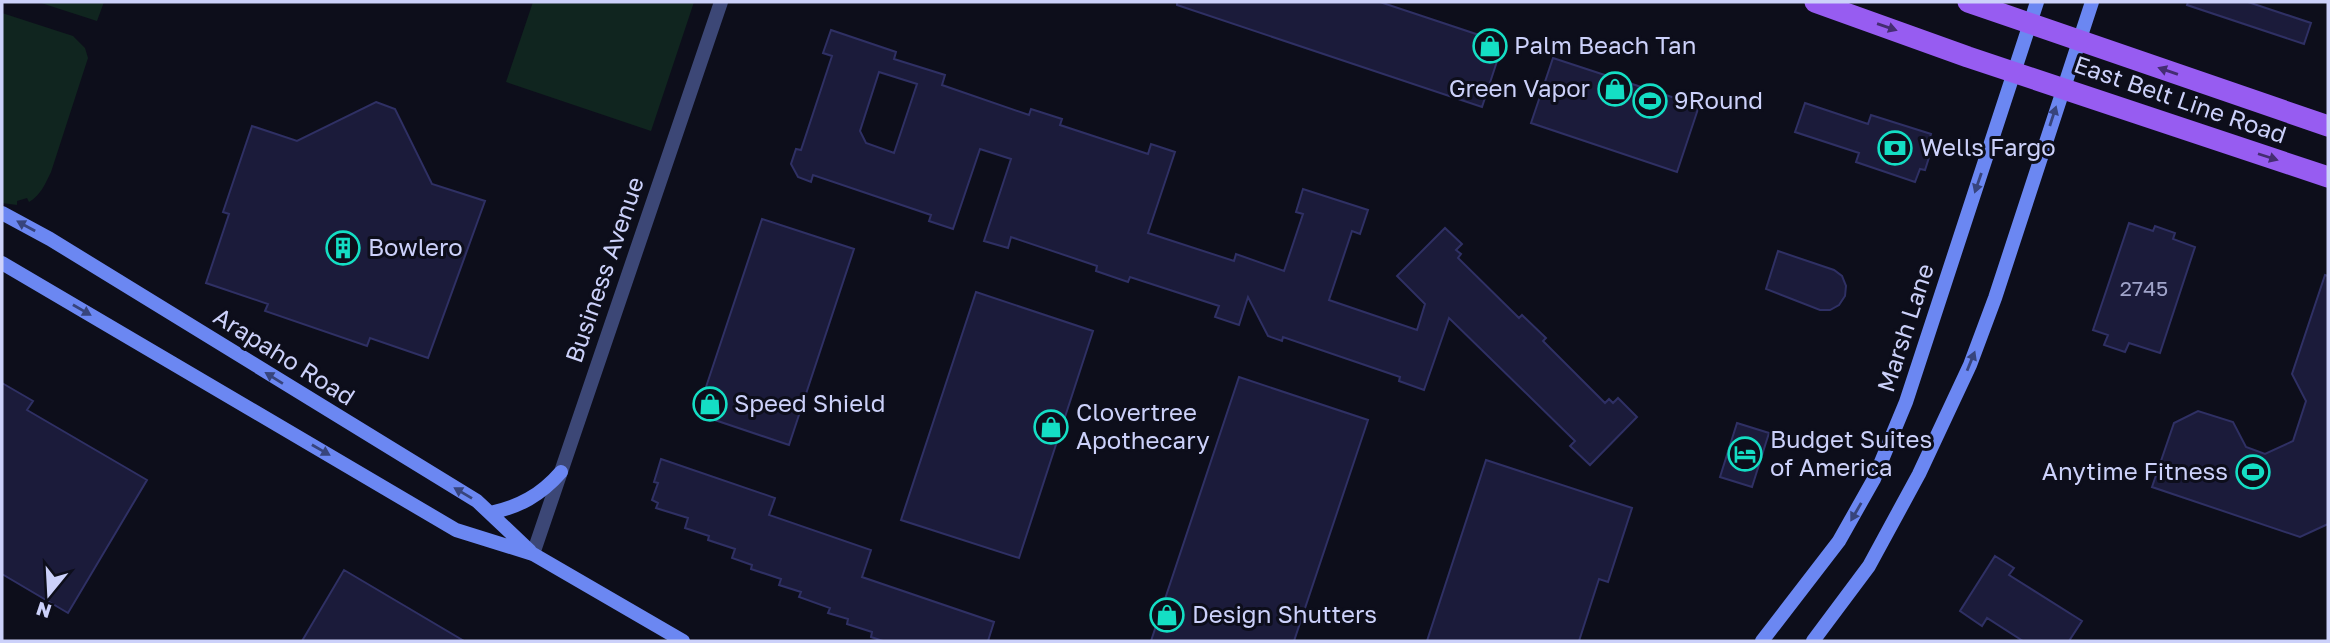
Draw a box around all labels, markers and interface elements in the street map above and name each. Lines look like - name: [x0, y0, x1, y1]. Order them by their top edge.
- one-way arrow: [1877, 22, 1898, 33]
- shop icon: Palm Beach Tan: [1471, 27, 1509, 65]
- place label: Palm Beach Tan: [1514, 30, 1696, 59]
- street label: East Belt Line Road: [2070, 49, 2290, 149]
- one-way arrow: [2158, 65, 2179, 76]
- shop icon: Green Vapor: [1596, 70, 1634, 108]
- place label: Green Vapor: [1449, 73, 1590, 102]
- sports icon: 9Round: [1631, 82, 1669, 120]
- place label: 9Round: [1674, 85, 1763, 114]
- one-way arrow: [2048, 106, 2059, 127]
- bank icon: Wells Fargo: [1876, 129, 1914, 167]
- place label: Wells Fargo: [1920, 132, 2056, 161]
- one-way arrow: [2257, 152, 2278, 163]
- street label: Business Avenue: [558, 173, 649, 366]
- one-way arrow: [1972, 173, 1982, 194]
- one-way arrow: [16, 220, 36, 232]
- building icon: Bowlero: [324, 229, 362, 267]
- place label: Bowlero: [368, 232, 463, 261]
- street label: Marsh Lane: [1870, 260, 1939, 395]
- house number: 2745: [2120, 275, 2168, 301]
- street label: Arapaho Road: [209, 301, 361, 411]
- one-way arrow: [73, 304, 92, 316]
- one-way arrow: [1966, 351, 1977, 372]
- one-way arrow: [264, 371, 284, 384]
- shop icon: Speed Shield: [691, 385, 729, 423]
- place label: Speed Shield: [734, 388, 885, 417]
- place label: Clovertree Apothecary: [1076, 397, 1210, 454]
- shop icon: Clovertree Apothecary: [1032, 408, 1070, 446]
- place label: Budget Suites of America: [1770, 424, 1932, 481]
- hotel icon: Budget Suites of America: [1726, 435, 1764, 473]
- one-way arrow: [312, 444, 331, 457]
- sports icon: Anytime Fitness: [2234, 453, 2272, 491]
- place label: Anytime Fitness: [2042, 456, 2228, 485]
- one-way arrow: [454, 487, 473, 499]
- one-way arrow: [1850, 502, 1862, 522]
- north arrow: [14, 559, 84, 629]
- shop icon: Design Shutters: [1148, 596, 1186, 634]
- text: N: [33, 597, 54, 624]
- place label: Design Shutters: [1192, 599, 1377, 628]

